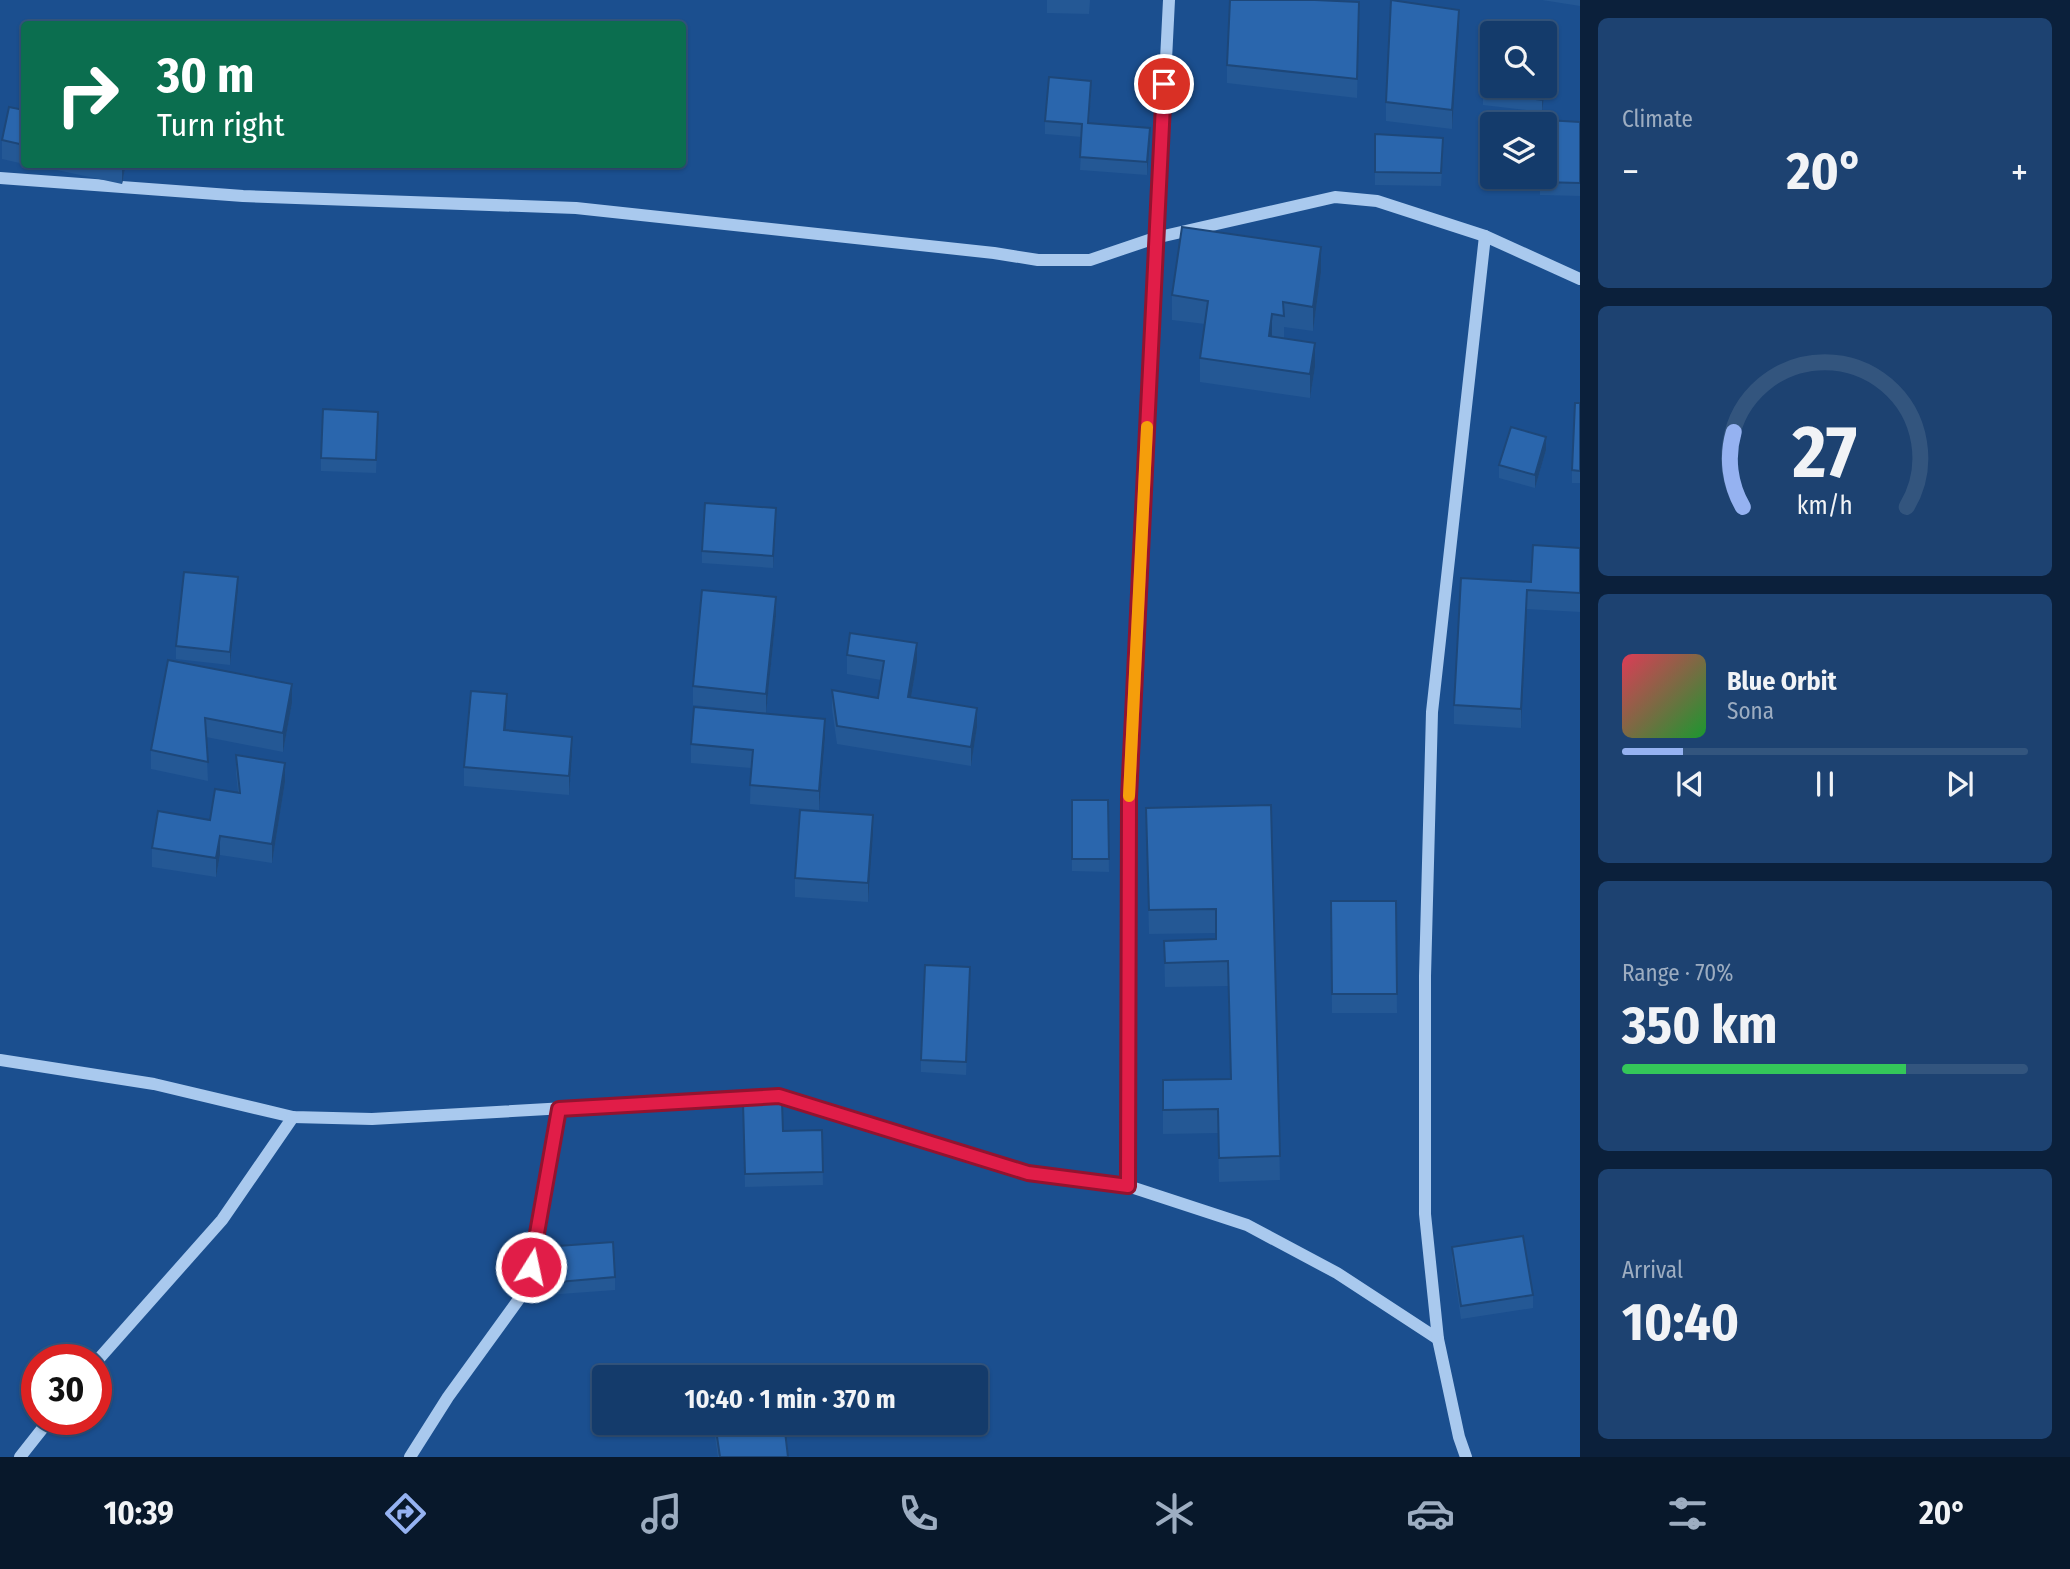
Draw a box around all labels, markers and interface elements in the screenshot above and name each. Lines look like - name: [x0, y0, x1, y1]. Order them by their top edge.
- map controls: [1480, 21, 1557, 189]
- button: search: [1480, 21, 1557, 98]
- text: 30 m: [157, 46, 255, 105]
- icon: right: [42, 49, 133, 140]
- pin: [1134, 54, 1194, 114]
- icon: arrive: [1145, 65, 1183, 103]
- text: Climate: [1622, 105, 1693, 133]
- text: Turn right: [157, 106, 284, 144]
- button: layers: [1480, 112, 1557, 189]
- text: 20°: [1787, 140, 1863, 203]
- text: −: [1622, 149, 1639, 195]
- text: +: [2011, 149, 2028, 195]
- text: 27: [1792, 409, 1857, 496]
- text: km/h: [1797, 490, 1853, 520]
- text: Blue Orbit: [1727, 666, 1837, 697]
- text: Sona: [1727, 697, 1774, 725]
- icon: previous: [1671, 765, 1709, 803]
- icon: pause: [1806, 765, 1844, 803]
- icon: next: [1941, 765, 1979, 803]
- text: Range · 70%: [1622, 959, 1733, 987]
- text: 350 km: [1622, 994, 1777, 1057]
- position arrow: [494, 1230, 568, 1304]
- text: Arrival: [1622, 1256, 1683, 1284]
- text: 10:40: [1622, 1291, 1739, 1354]
- speed limit sign: 30: [21, 1344, 112, 1435]
- text: 10:40 · 1 min · 370 m: [684, 1384, 896, 1415]
- icon: directions: [381, 1489, 430, 1538]
- icon: music: [637, 1489, 686, 1538]
- icon: phone: [894, 1489, 943, 1538]
- icon: climate: [1150, 1489, 1199, 1538]
- icon: car: [1406, 1489, 1455, 1538]
- icon: filters: [1663, 1489, 1712, 1538]
- text: 10:39: [104, 1494, 174, 1532]
- text: 20°: [1919, 1494, 1966, 1532]

